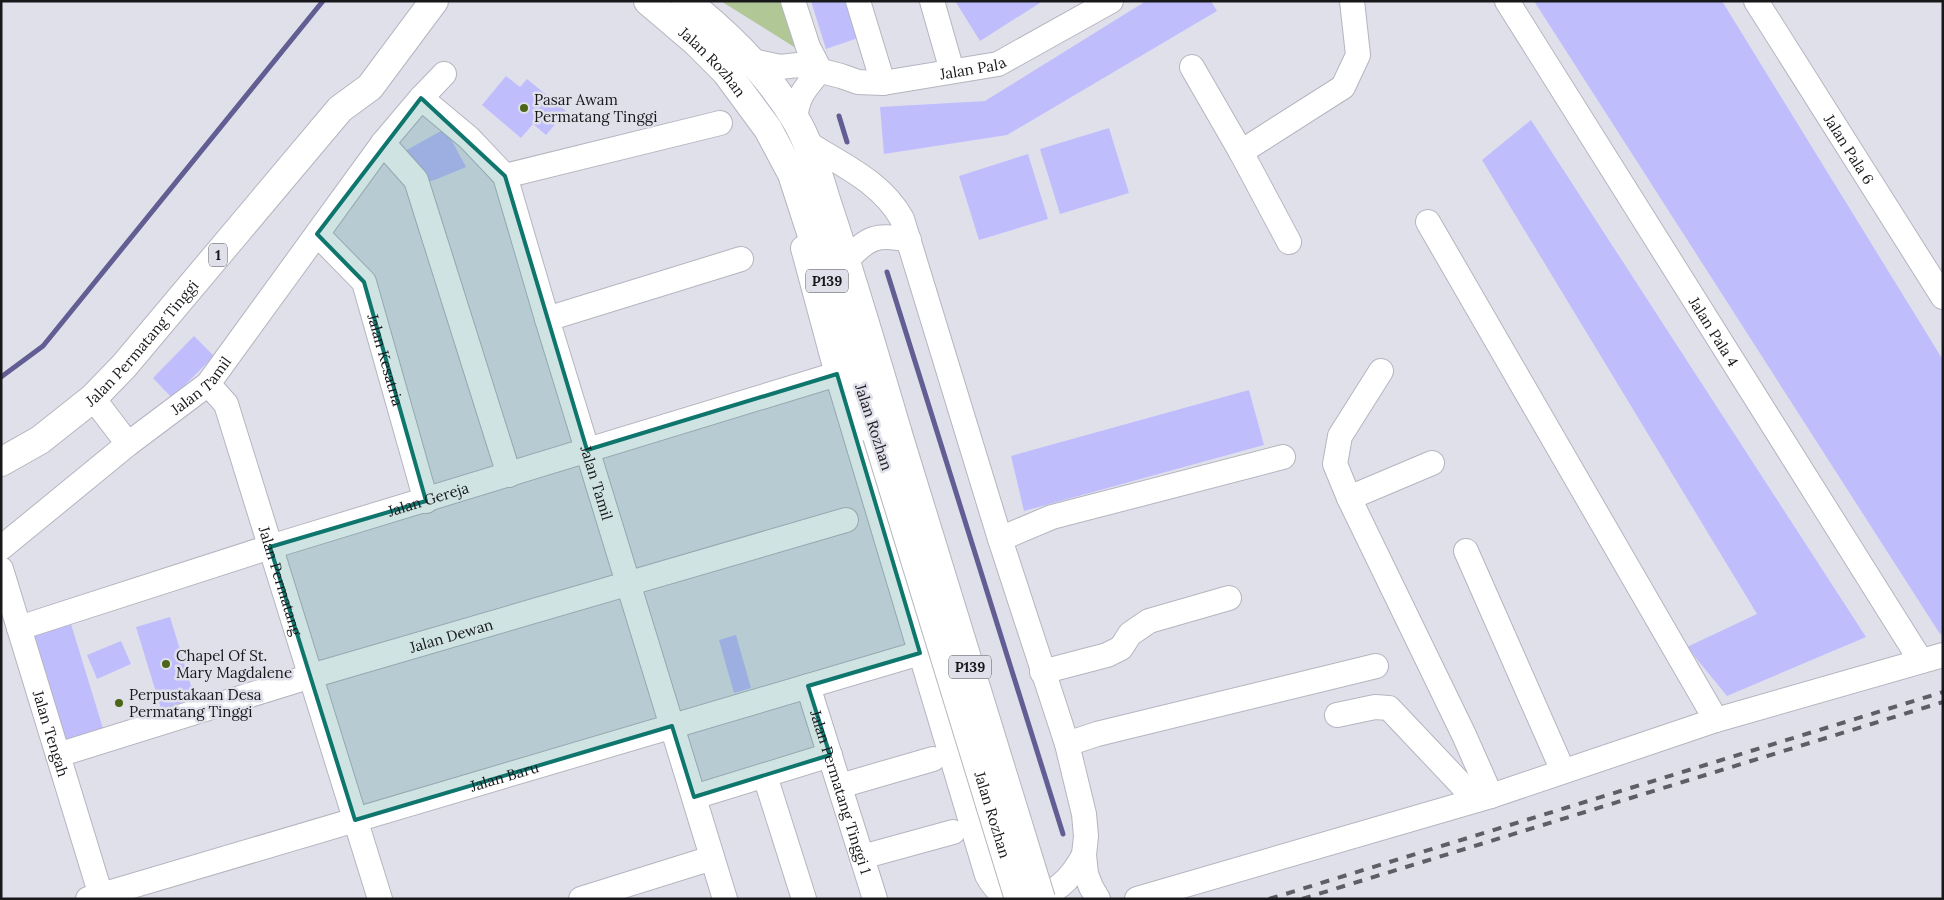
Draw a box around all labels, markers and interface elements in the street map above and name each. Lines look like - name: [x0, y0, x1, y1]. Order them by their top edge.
- street label: Jalan Rozhan: [675, 22, 750, 100]
- street label: Jalan Pala: [937, 52, 1009, 83]
- place label: Pasar Awam Permatang Tinggi: [534, 90, 658, 126]
- marker: Pasar Awam Permatang Tinggi: [518, 102, 530, 114]
- street label: Jalan Pala 6: [1820, 110, 1879, 188]
- road number: 1: [209, 244, 227, 266]
- road number: P139: [806, 270, 848, 292]
- street label: Jalan Permatang Tinggi: [81, 276, 202, 411]
- street label: Jalan Pala 4: [1685, 292, 1743, 370]
- street label: Jalan Kesatria: [364, 310, 408, 408]
- street label: Jalan Tamil: [166, 352, 235, 419]
- street label: Jalan Rozhan: [851, 381, 897, 473]
- street label: Jalan Tamil: [577, 442, 618, 522]
- street label: Jalan Gereja: [384, 477, 471, 520]
- street label: Jalan Permatang: [255, 523, 307, 638]
- street label: Jalan Dewan: [406, 614, 495, 657]
- place label: Chapel Of St. Mary Magdalene: [176, 646, 292, 682]
- road number: P139: [949, 656, 991, 679]
- marker: Chapel Of St. Mary Magdalene: [160, 658, 172, 670]
- place label: Perpustakaan Desa Permatang Tinggi: [129, 685, 262, 721]
- street label: Jalan Tengah: [29, 687, 73, 779]
- marker: Perpustakaan Desa Permatang Tinggi: [113, 697, 125, 709]
- street label: Jalan Permatang Tinggi 1: [806, 706, 876, 876]
- street label: Jalan Baru: [467, 757, 541, 795]
- street label: Jalan Rozhan: [971, 768, 1015, 860]

